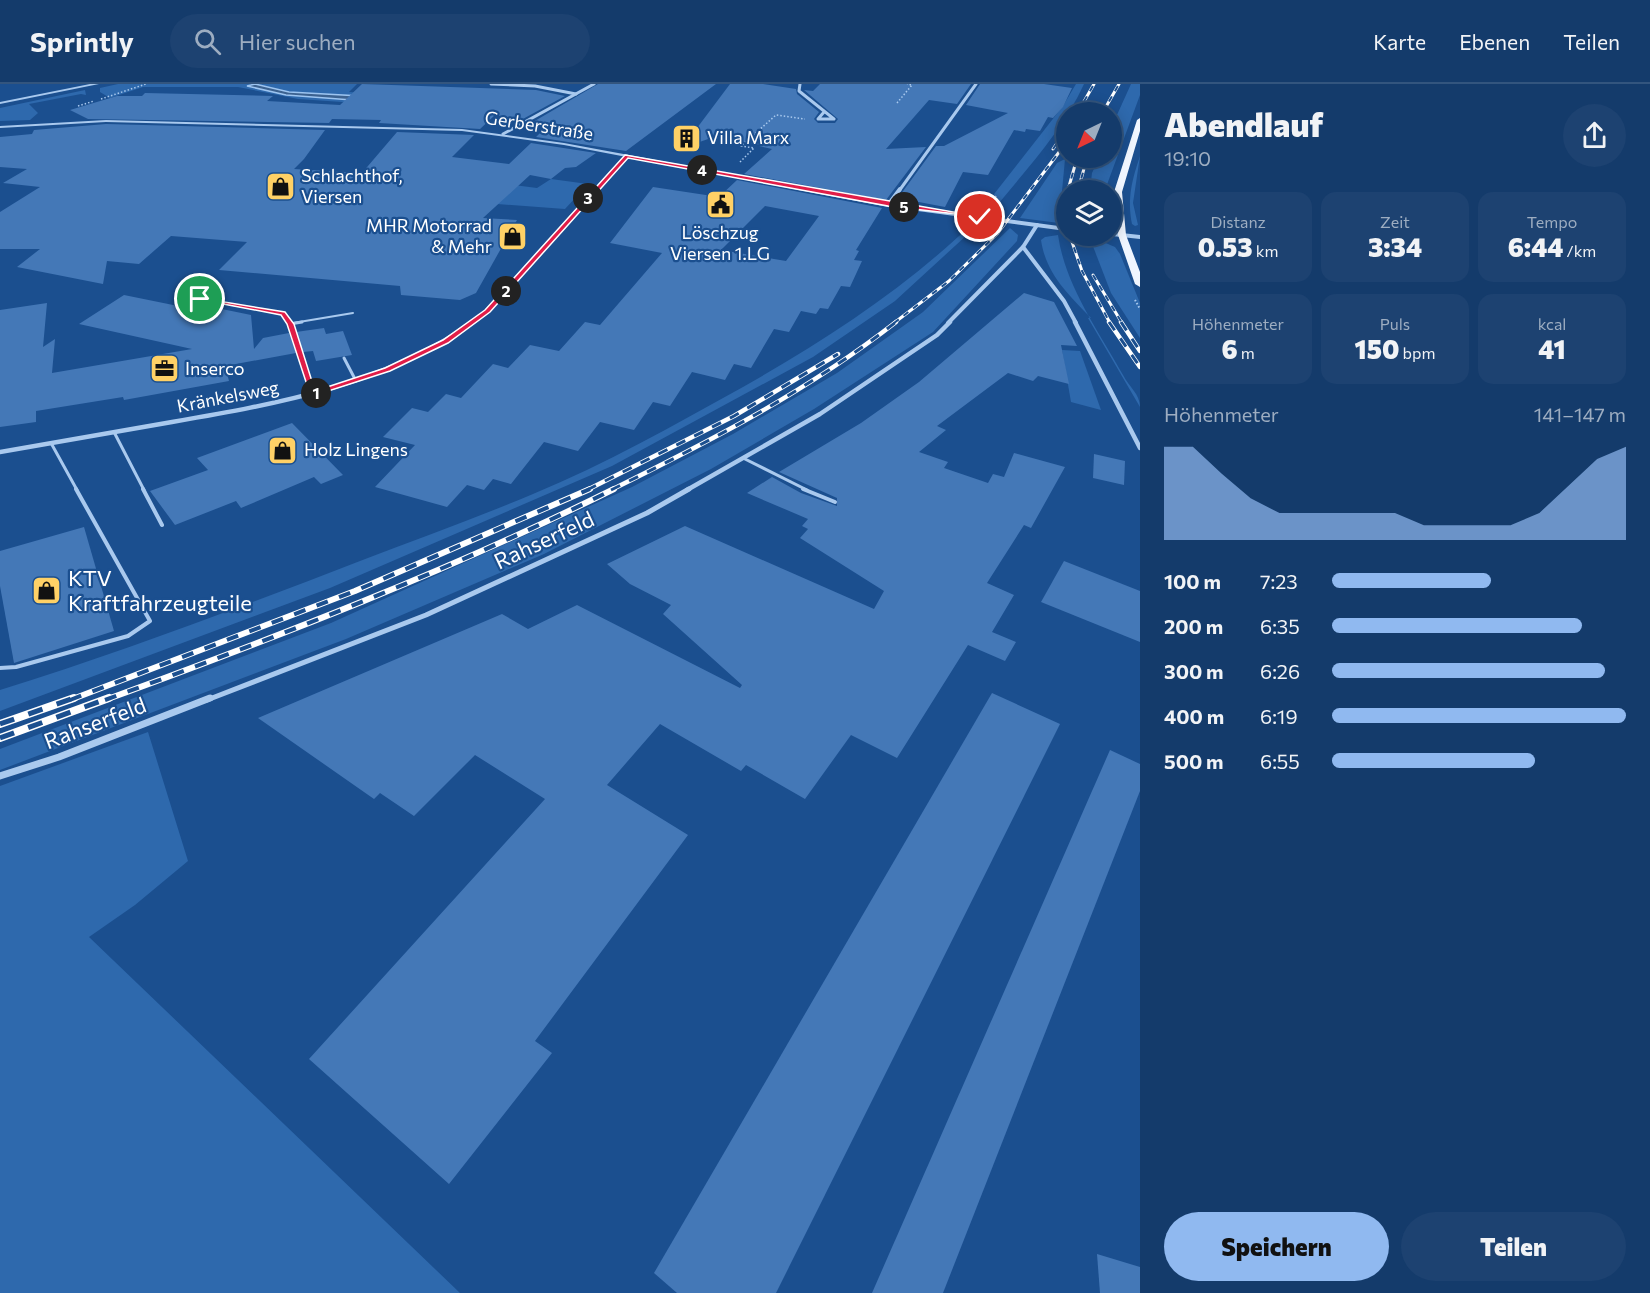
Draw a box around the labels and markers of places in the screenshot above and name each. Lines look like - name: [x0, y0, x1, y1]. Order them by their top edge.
- building icon: Villa Marx: [670, 122, 702, 154]
- place label: Villa Marx: [707, 126, 790, 148]
- pin: 4: [687, 155, 717, 185]
- place label: Schlachthof, Viersen: [301, 164, 403, 207]
- shop icon: Schlachthof, Viersen: [264, 170, 296, 202]
- pin: 3: [573, 183, 603, 213]
- public building icon: Löschzug Viersen 1.LG: [704, 188, 736, 220]
- pin: [954, 191, 1005, 242]
- pin: 5: [889, 192, 919, 222]
- place label: MHR Motorrad & Mehr: [366, 214, 492, 257]
- shop icon: MHR Motorrad & Mehr: [497, 220, 529, 252]
- place label: Löschzug Viersen 1.LG: [670, 221, 770, 264]
- pin: [174, 273, 225, 324]
- pin: 2: [491, 276, 521, 306]
- office icon: Inserco: [148, 353, 180, 385]
- place label: Inserco: [185, 357, 245, 379]
- pin: 1: [301, 378, 331, 408]
- shop icon: Holz Lingens: [267, 434, 299, 466]
- place label: Holz Lingens: [304, 438, 408, 460]
- place label: KTV Kraftfahrzeugteile: [68, 564, 252, 616]
- shop icon: KTV Kraftfahrzeugteile: [31, 575, 63, 607]

